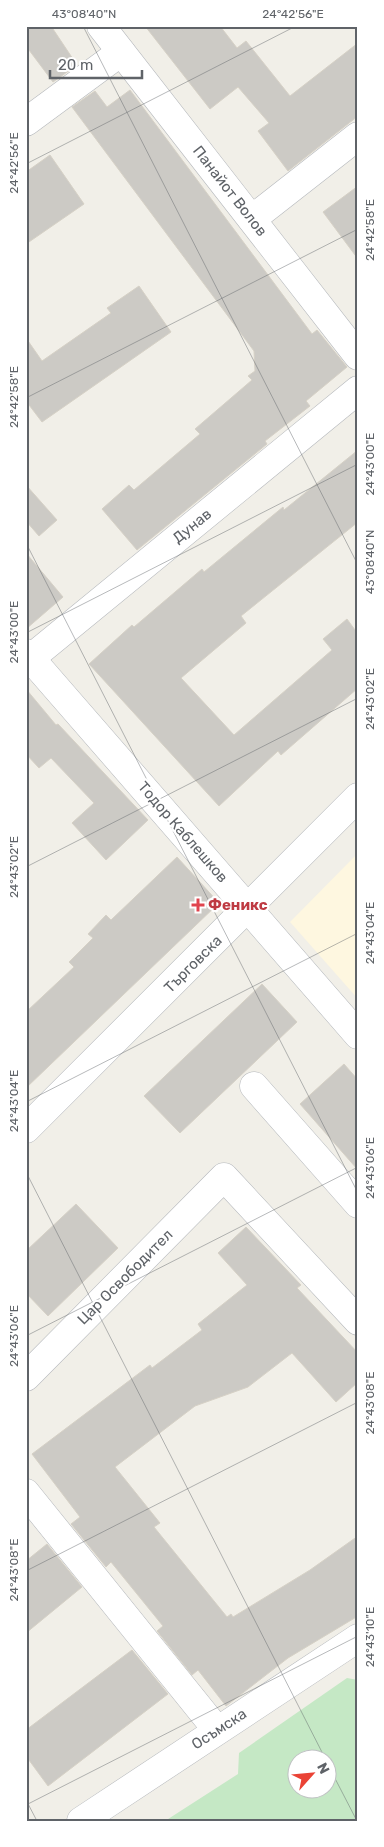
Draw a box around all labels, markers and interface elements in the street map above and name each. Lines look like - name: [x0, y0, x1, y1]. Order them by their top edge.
- text: 43°08'40"N: [52, 7, 116, 21]
- text: 24°42'56"E: [262, 7, 324, 21]
- scale bar: [50, 48, 142, 80]
- text: 20 m: [58, 56, 93, 74]
- text: 24°42'56"E: [7, 132, 21, 194]
- street label: Панайот Волов: [189, 142, 271, 240]
- text: 24°42'58"E: [363, 199, 377, 261]
- text: 24°42'58"E: [7, 366, 21, 428]
- text: 24°43'00"E: [363, 433, 377, 495]
- street label: Дунав: [169, 505, 215, 547]
- text: 43°08'40"N: [363, 530, 377, 594]
- text: 24°43'00"E: [7, 601, 21, 663]
- text: 24°43'02"E: [363, 668, 377, 730]
- street label: Тодор Каблешков: [134, 778, 232, 886]
- text: 24°43'02"E: [7, 836, 21, 898]
- place label: Феникс: [208, 896, 268, 914]
- marker: Феникс: [192, 899, 204, 911]
- text: 24°43'04"E: [363, 902, 377, 964]
- street label: Търговска: [160, 931, 226, 997]
- text: 24°43'04"E: [7, 1070, 21, 1132]
- text: 24°43'06"E: [363, 1137, 377, 1199]
- street label: Цар Освободител: [74, 1226, 176, 1328]
- text: 24°43'06"E: [7, 1305, 21, 1367]
- text: 24°43'08"E: [363, 1372, 377, 1434]
- text: 24°43'08"E: [7, 1539, 21, 1601]
- text: 24°43'10"E: [363, 1607, 377, 1667]
- street label: Осъмска: [188, 1705, 250, 1753]
- north arrow: [286, 1750, 336, 1800]
- text: N: [313, 1760, 333, 1777]

